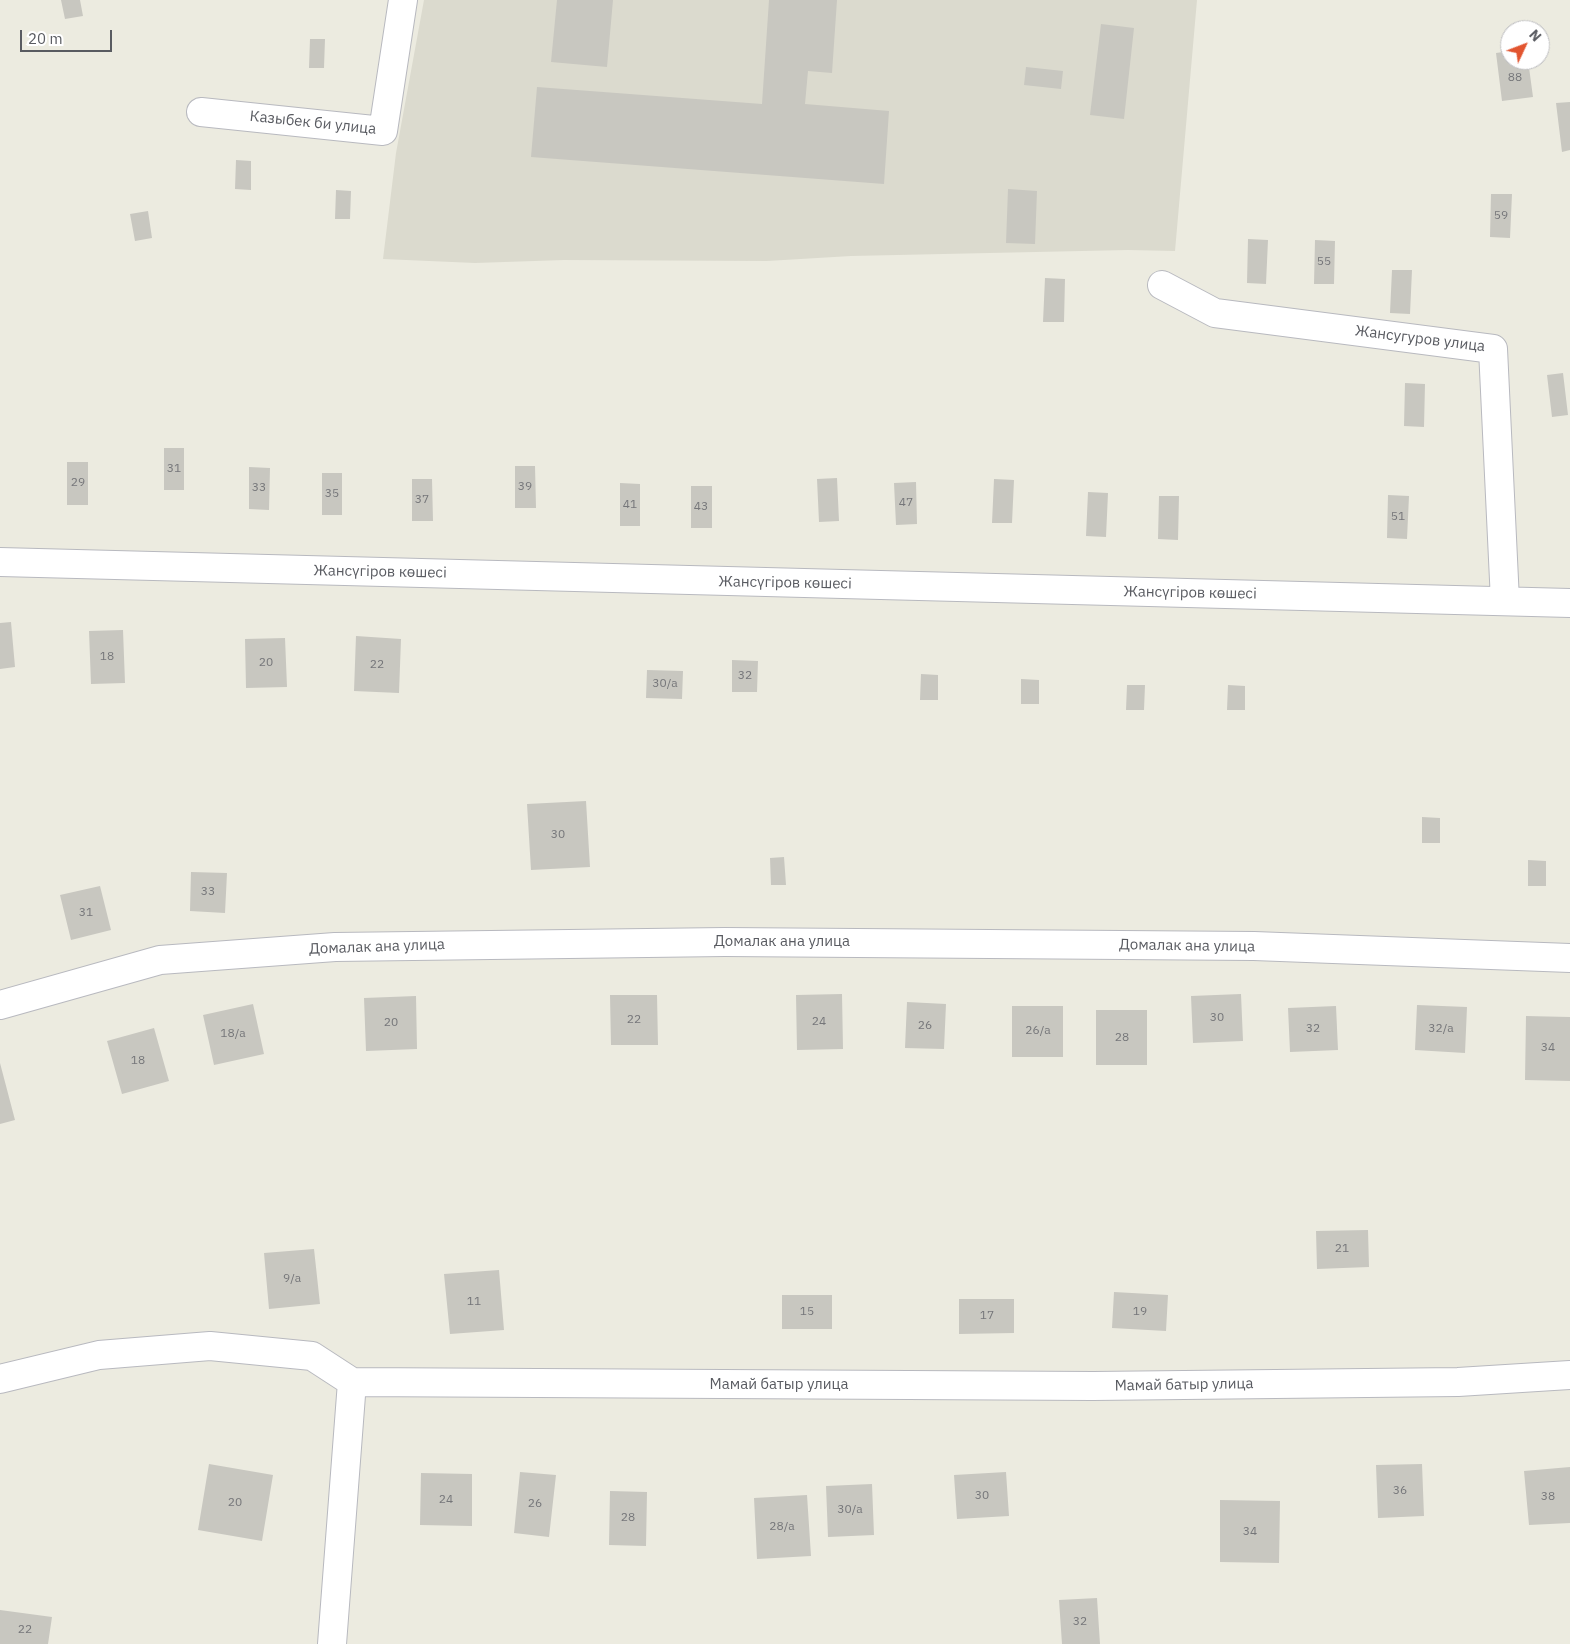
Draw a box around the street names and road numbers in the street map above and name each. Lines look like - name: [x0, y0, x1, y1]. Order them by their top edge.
- street label: Казыбек би улица: [249, 107, 377, 139]
- street label: Жансугуров улица: [1354, 322, 1486, 356]
- street label: Жансүгіров көшесі: [313, 562, 447, 582]
- street label: Жансүгіров көшесі: [718, 573, 852, 593]
- street label: Жансүгіров көшесі: [1123, 583, 1257, 603]
- street label: Домалак ана улица: [714, 933, 850, 951]
- street label: Домалак ана улица: [309, 936, 445, 958]
- street label: Домалак ана улица: [1119, 936, 1255, 956]
- street label: Мамай батыр улица: [1114, 1375, 1254, 1395]
- street label: Мамай батыр улица: [710, 1376, 848, 1394]

